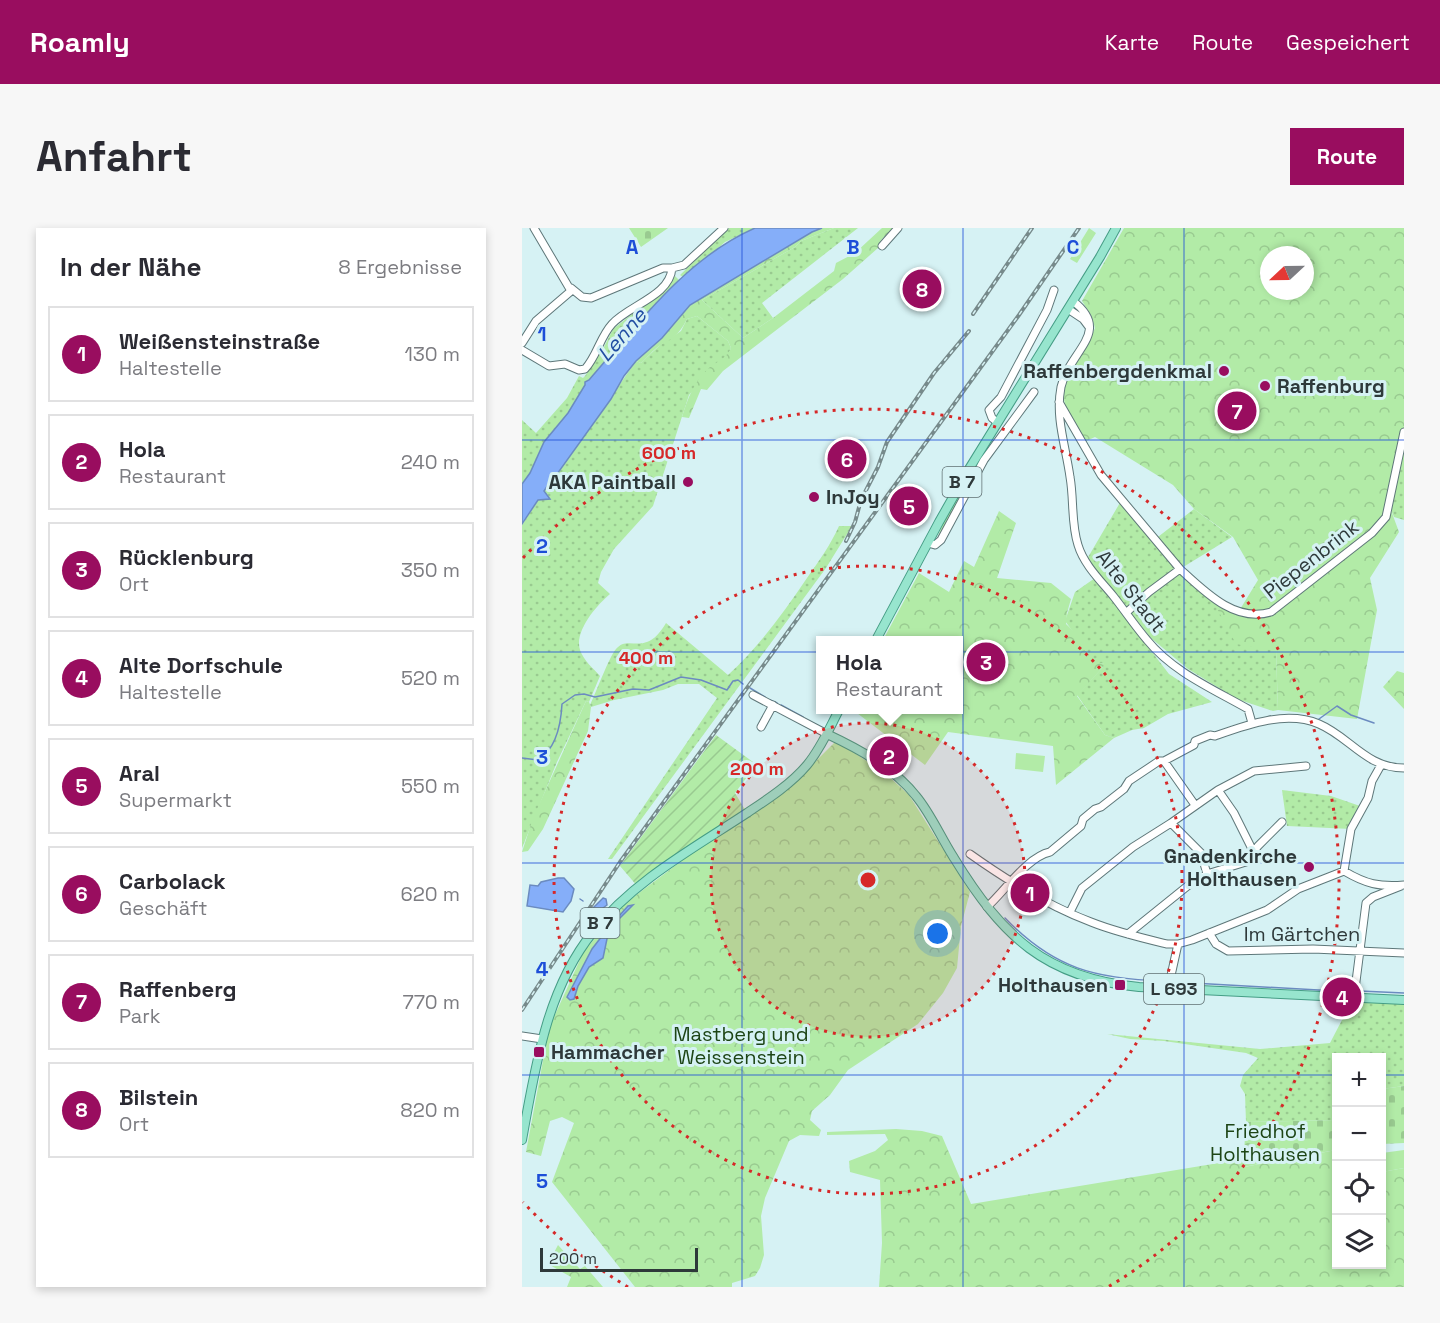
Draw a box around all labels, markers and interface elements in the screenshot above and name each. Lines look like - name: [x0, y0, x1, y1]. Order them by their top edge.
- text: Roamly: [30, 24, 130, 60]
- text: Karte: [1105, 29, 1159, 56]
- text: Route: [1192, 29, 1253, 56]
- text: Gespeichert: [1286, 29, 1410, 56]
- button: Route: [1290, 128, 1404, 185]
- text: Anfahrt: [36, 130, 192, 183]
- text: A: [626, 234, 639, 260]
- text: B: [846, 234, 860, 260]
- text: C: [1067, 234, 1080, 260]
- north arrow: [1260, 246, 1314, 300]
- text: In der Nähe: [60, 250, 201, 284]
- text: 8 Ergebnisse: [338, 254, 462, 280]
- pin: 8: [902, 266, 942, 312]
- water label: Lenne: [591, 301, 653, 367]
- text: 1: [537, 321, 547, 347]
- text: Weißensteinstraße: [119, 327, 320, 355]
- text: 1: [77, 341, 86, 367]
- text: 130 m: [404, 341, 460, 367]
- text: Haltestelle: [119, 355, 222, 381]
- place label: Raffenbergdenkmal: [1023, 358, 1212, 384]
- marker: Raffenbergdenkmal: [1217, 364, 1231, 378]
- place label: Raffenburg: [1277, 373, 1385, 399]
- marker: Raffenburg: [1258, 379, 1272, 393]
- pin: 7: [1218, 388, 1256, 434]
- text: Hola: [119, 435, 165, 463]
- pin: 6: [828, 436, 866, 482]
- text: 600 m: [642, 441, 696, 464]
- text: 2: [76, 449, 87, 475]
- text: 240 m: [401, 449, 460, 475]
- text: Restaurant: [119, 463, 226, 489]
- road number: B 7: [942, 467, 982, 497]
- place label: AKA Paintball: [548, 469, 676, 495]
- marker: AKA Paintball: [681, 475, 695, 489]
- place label: InJoy: [826, 484, 880, 510]
- pin: 5: [890, 484, 928, 528]
- marker: InJoy: [807, 490, 821, 504]
- street label: Piepenbrink: [1258, 513, 1364, 604]
- text: 2: [536, 533, 548, 559]
- text: Rücklenburg: [119, 543, 254, 571]
- street label: Alte Stadt: [1091, 544, 1171, 638]
- text: 3: [75, 557, 88, 583]
- text: 350 m: [401, 557, 460, 583]
- text: Ort: [119, 571, 149, 597]
- popup: [816, 636, 963, 714]
- pin: 3: [966, 640, 1006, 684]
- text: 400 m: [619, 646, 673, 669]
- text: Hola: [836, 648, 882, 676]
- text: Alte Dorfschule: [119, 651, 283, 679]
- text: 4: [75, 665, 88, 691]
- text: 520 m: [401, 665, 460, 691]
- text: Restaurant: [836, 676, 943, 702]
- text: Haltestelle: [119, 679, 222, 705]
- pin: 2: [870, 734, 908, 778]
- text: 3: [536, 744, 548, 770]
- text: 200 m: [730, 757, 784, 780]
- text: Aral: [119, 759, 160, 787]
- text: 5: [76, 773, 88, 799]
- text: 550 m: [401, 773, 460, 799]
- text: Supermarkt: [119, 787, 232, 813]
- place label: Gnadenkirche Holthausen: [1164, 843, 1297, 892]
- marker: Gnadenkirche Holthausen: [1302, 860, 1316, 874]
- text: Carbolack: [119, 867, 226, 895]
- centre of rings: [858, 870, 878, 890]
- pin: 1: [1010, 870, 1050, 916]
- text: 6: [75, 881, 88, 907]
- text: 620 m: [401, 881, 460, 907]
- text: Geschäft: [119, 895, 207, 921]
- road number: B 7: [580, 908, 620, 938]
- your location: [923, 919, 952, 948]
- street label: Im Gärtchen: [1244, 921, 1360, 947]
- text: 4: [536, 956, 549, 982]
- place label: Holthausen: [998, 972, 1108, 998]
- road number: L 693: [1144, 974, 1204, 1004]
- pin: 4: [1322, 974, 1362, 1020]
- text: Raffenberg: [119, 975, 237, 1003]
- marker: Holthausen: [1113, 978, 1127, 992]
- text: 7: [76, 989, 87, 1015]
- text: 770 m: [402, 989, 460, 1015]
- text: Park: [119, 1003, 161, 1029]
- park label: Mastberg und Weissenstein: [673, 1021, 809, 1070]
- place label: Hammacher: [551, 1039, 665, 1065]
- marker: Hammacher: [532, 1045, 546, 1059]
- map controls: [1332, 1053, 1386, 1269]
- button: +: [1332, 1053, 1386, 1107]
- text: Bilstein: [119, 1083, 198, 1111]
- text: 8: [76, 1097, 88, 1123]
- text: 820 m: [400, 1097, 460, 1123]
- button: −: [1332, 1107, 1386, 1161]
- text: Ort: [119, 1111, 149, 1137]
- park label: Friedhof Holthausen: [1210, 1118, 1320, 1167]
- button: locate: [1332, 1161, 1386, 1215]
- text: 5: [536, 1168, 548, 1194]
- button: layers: [1332, 1215, 1386, 1269]
- scale bar: [540, 1245, 698, 1272]
- text: 200 m: [549, 1248, 597, 1269]

